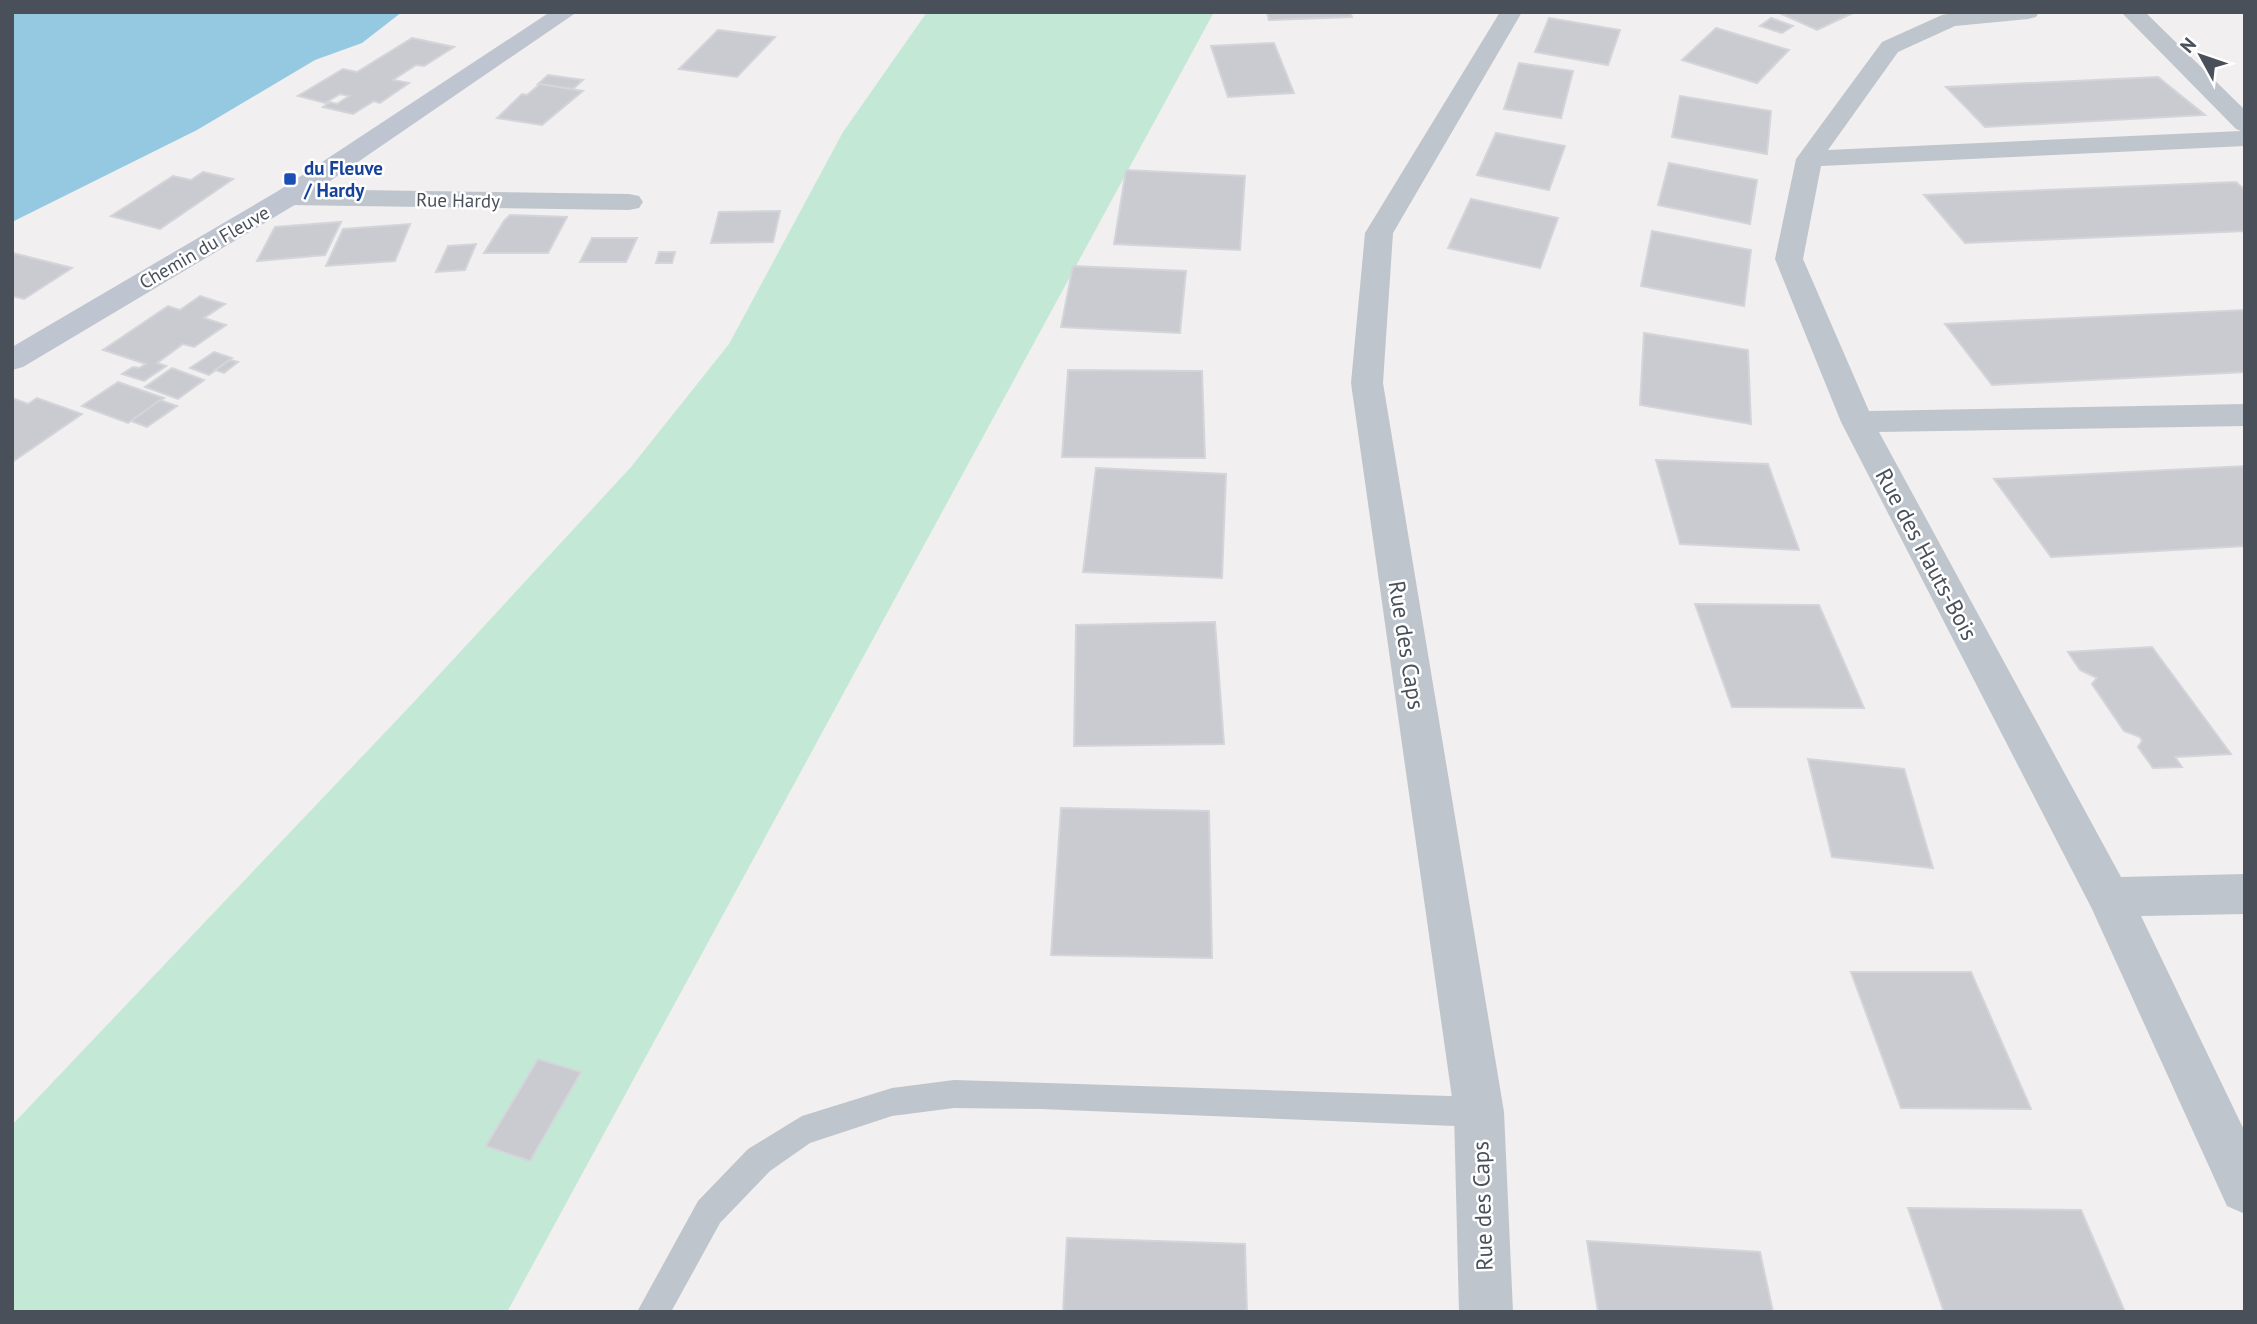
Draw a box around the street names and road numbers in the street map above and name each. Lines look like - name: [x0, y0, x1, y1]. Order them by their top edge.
- street label: Rue Hardy: [416, 187, 500, 213]
- street label: Chemin du Fleuve: [135, 200, 273, 294]
- street label: Rue des Hauts-Bois: [1870, 463, 1984, 645]
- street label: Rue des Caps: [1383, 579, 1431, 711]
- street label: Rue des Caps: [1465, 1141, 1499, 1271]

